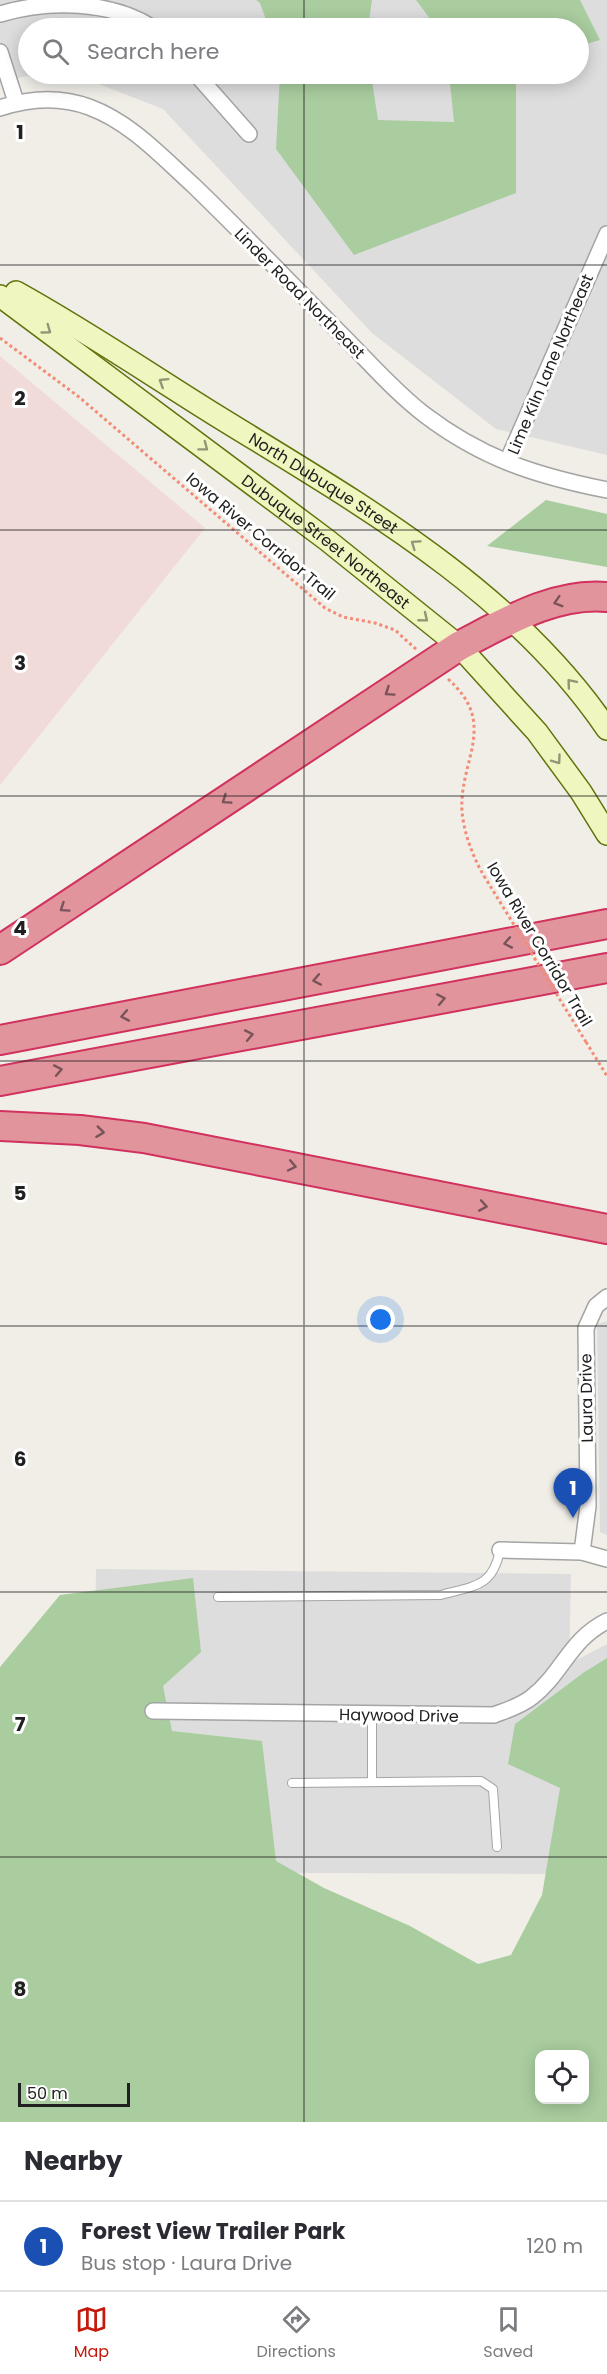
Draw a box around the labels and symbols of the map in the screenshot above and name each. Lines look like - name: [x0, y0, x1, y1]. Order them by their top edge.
- text: 1: [16, 118, 24, 146]
- street label: Linder Road Northeast: [229, 223, 370, 364]
- street label: Lime Kiln Lane Northeast: [502, 270, 599, 458]
- one-way arrow: [41, 323, 52, 334]
- one-way arrow: [159, 378, 169, 390]
- text: 2: [14, 384, 26, 412]
- street label: North Dubuque Street: [244, 427, 403, 539]
- one-way arrow: [197, 440, 208, 451]
- street label: Iowa River Corridor Trail: [181, 467, 340, 606]
- street label: Dubuque Street Northeast: [237, 469, 415, 614]
- one-way arrow: [411, 540, 422, 551]
- one-way arrow: [553, 595, 564, 607]
- one-way arrow: [417, 611, 428, 622]
- text: 3: [14, 649, 26, 677]
- one-way arrow: [568, 679, 579, 690]
- one-way arrow: [385, 685, 396, 696]
- one-way arrow: [550, 753, 561, 764]
- one-way arrow: [222, 793, 233, 804]
- street label: Iowa River Corridor Trail: [481, 858, 598, 1031]
- one-way arrow: [59, 900, 70, 911]
- text: 4: [13, 914, 27, 942]
- one-way arrow: [504, 936, 514, 949]
- one-way arrow: [312, 973, 322, 986]
- one-way arrow: [436, 993, 446, 1006]
- one-way arrow: [121, 1010, 130, 1022]
- one-way arrow: [244, 1029, 254, 1042]
- one-way arrow: [52, 1064, 62, 1077]
- one-way arrow: [96, 1126, 105, 1138]
- one-way arrow: [287, 1159, 297, 1172]
- text: 5: [14, 1179, 27, 1207]
- one-way arrow: [478, 1199, 488, 1212]
- your location: [366, 1305, 395, 1334]
- street label: Laura Drive: [574, 1353, 599, 1443]
- text: 6: [14, 1445, 26, 1473]
- pin: 1: [554, 1468, 592, 1518]
- street label: Haywood Drive: [339, 1703, 459, 1728]
- text: 7: [15, 1710, 26, 1738]
- text: 8: [14, 1975, 26, 2003]
- scale bar: [18, 2080, 130, 2108]

